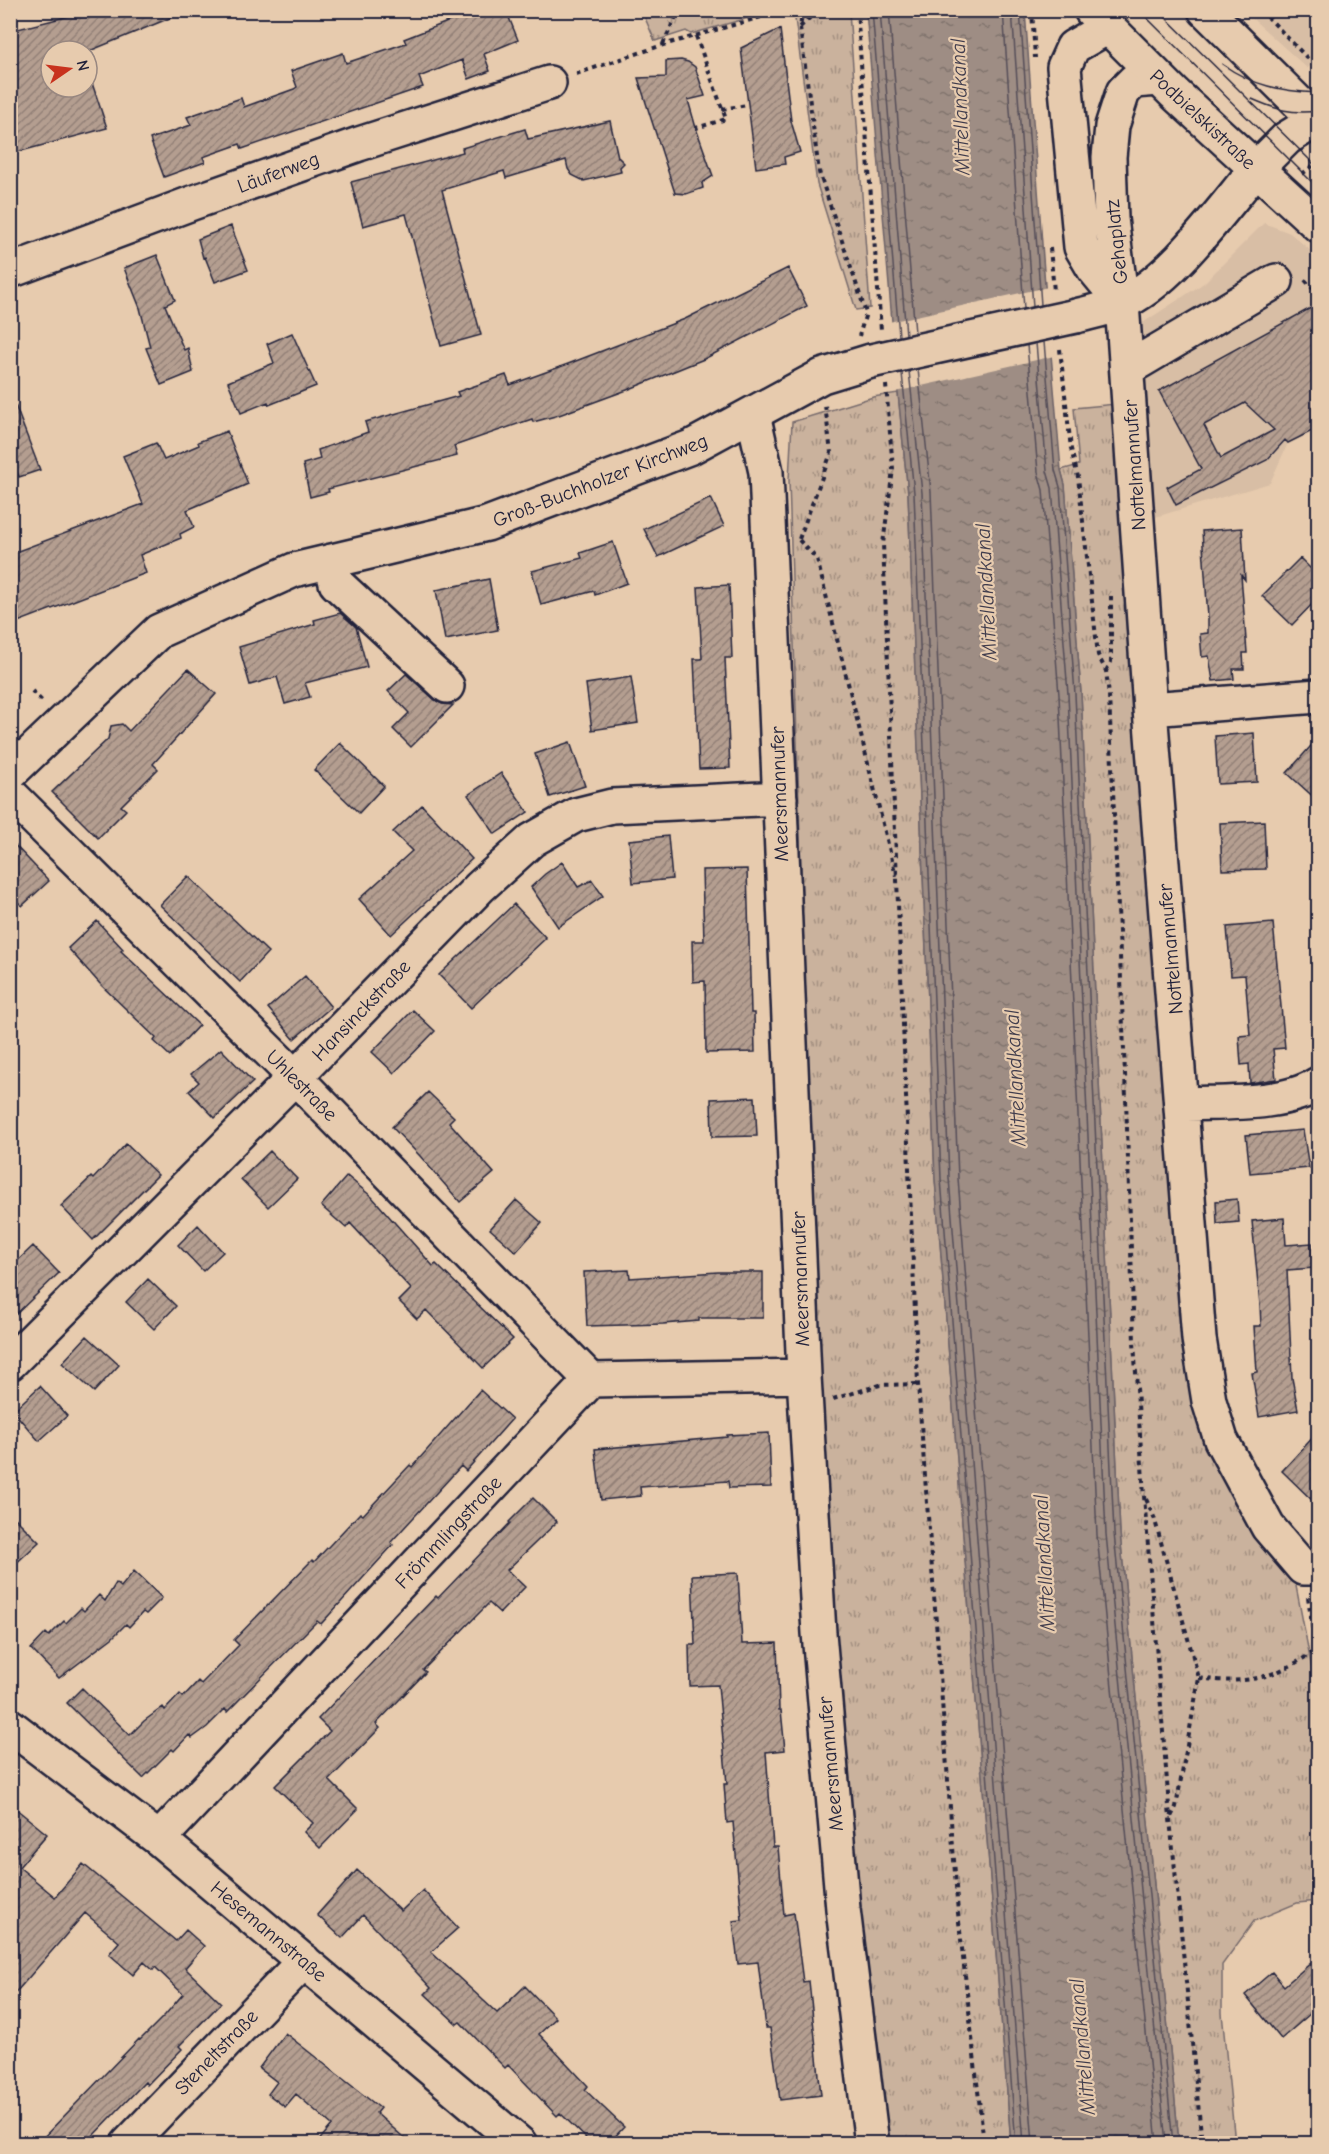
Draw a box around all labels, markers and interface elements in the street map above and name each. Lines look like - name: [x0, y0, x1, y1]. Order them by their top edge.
- water label: Mittellandkanal: [946, 38, 974, 177]
- north arrow: [39, 39, 99, 99]
- text: N: [73, 58, 93, 73]
- street label: Podbielskistraße: [1145, 65, 1260, 174]
- street label: Läuferweg: [234, 147, 322, 198]
- street label: Gehaplatz: [1101, 198, 1132, 285]
- street label: Nottelmannufer: [1118, 399, 1151, 531]
- street label: Groß-Buchholzer Kirchweg: [490, 429, 711, 532]
- water label: Mittellandkanal: [970, 523, 1002, 662]
- street label: Meersmannufer: [766, 726, 793, 862]
- street label: Nottelmannufer: [1153, 883, 1188, 1015]
- street label: Hansinckstraße: [307, 955, 415, 1066]
- water label: Mittellandkanal: [999, 1009, 1031, 1148]
- street label: Uhlestraße: [261, 1045, 342, 1126]
- street label: Meersmannufer: [787, 1211, 814, 1347]
- street label: Frömmlingstraße: [390, 1471, 506, 1593]
- water label: Mittellandkanal: [1028, 1494, 1060, 1633]
- street label: Meersmannufer: [813, 1695, 848, 1832]
- street label: Hesemannstraße: [206, 1876, 331, 1987]
- water label: Mittellandkanal: [1064, 1977, 1100, 2117]
- street label: Steneltstraße: [170, 2005, 263, 2100]

